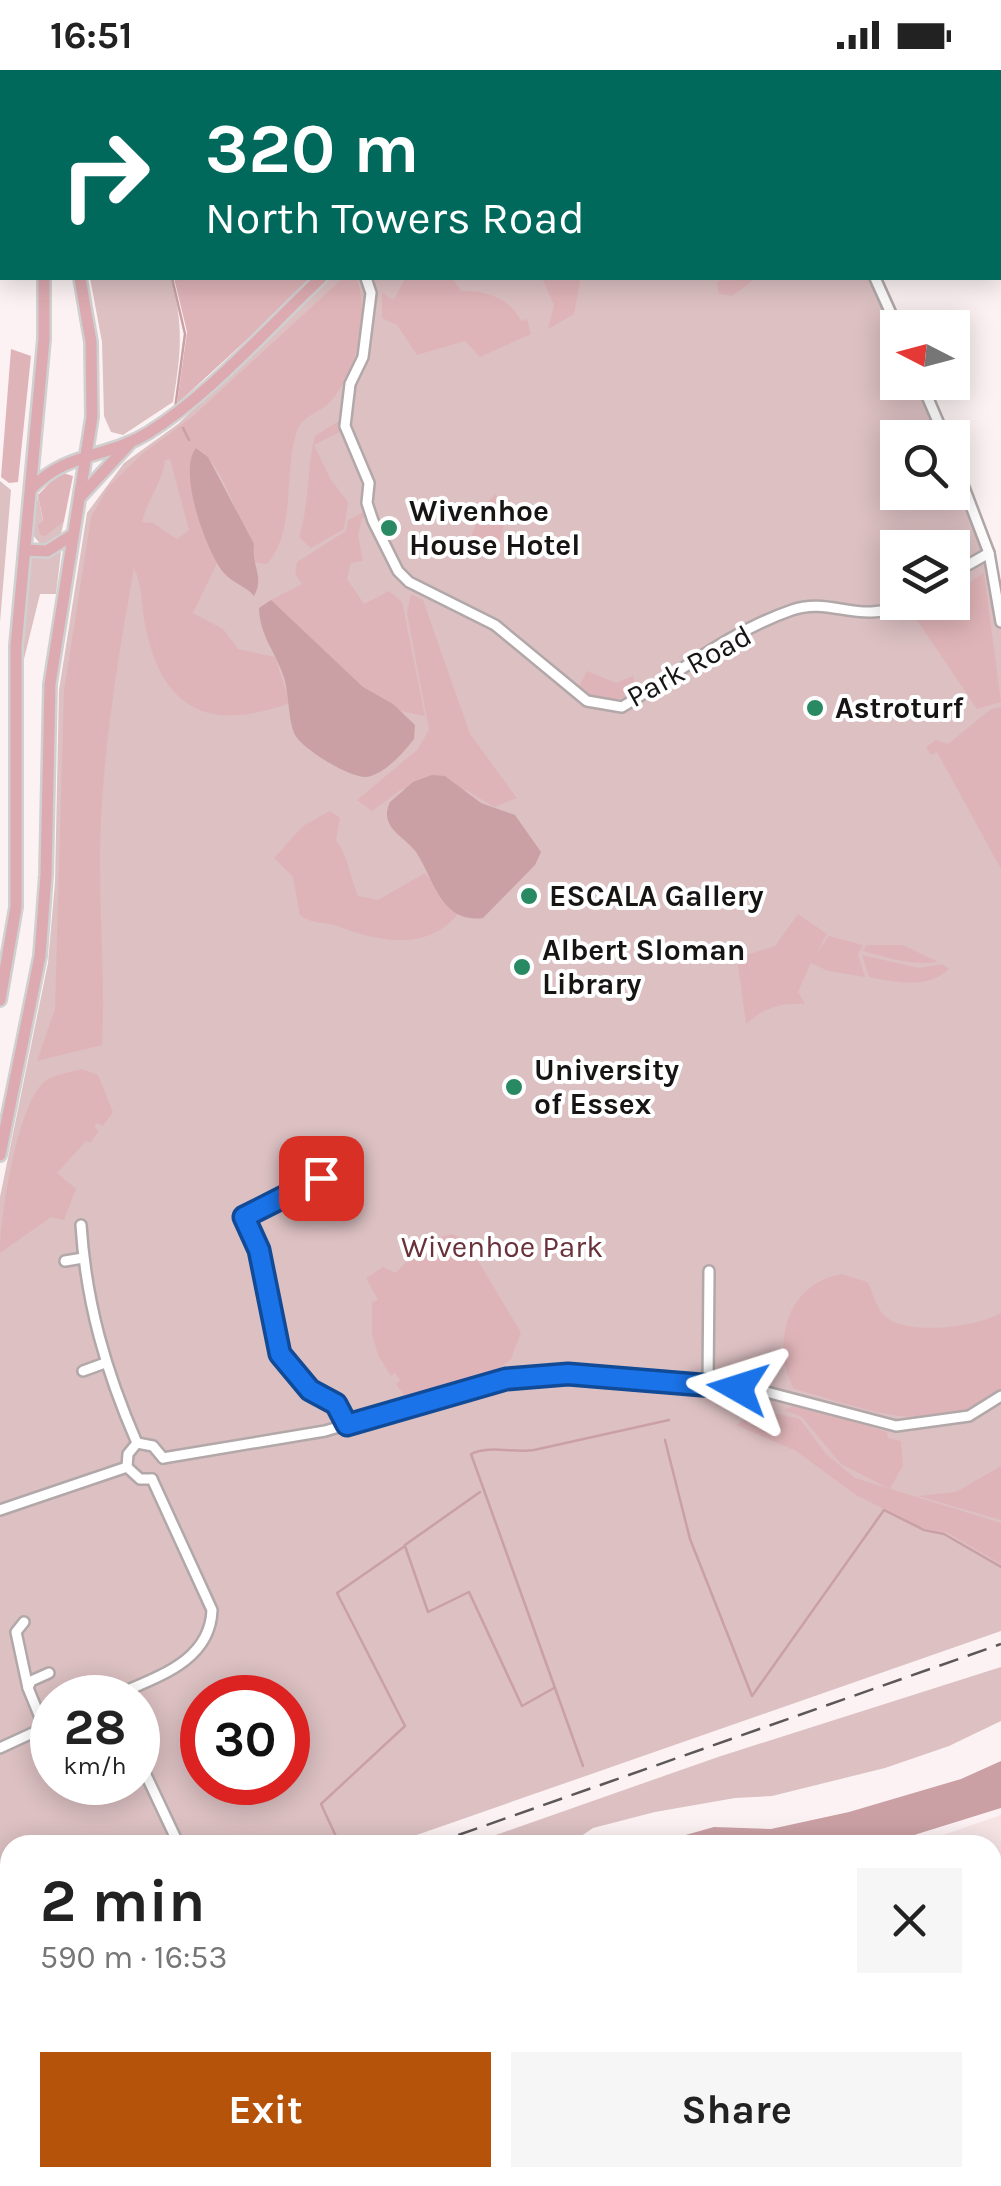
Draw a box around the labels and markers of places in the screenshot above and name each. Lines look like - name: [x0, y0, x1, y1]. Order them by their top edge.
- place label: Wivenhoe House Hotel: [409, 493, 580, 563]
- marker: Wivenhoe House Hotel: [378, 517, 400, 539]
- place label: Astroturf: [835, 690, 965, 726]
- marker: Astroturf: [804, 697, 826, 719]
- place label: ESCALA Gallery: [549, 878, 764, 914]
- marker: ESCALA Gallery: [518, 885, 540, 907]
- place label: Albert Sloman Library: [542, 932, 745, 1002]
- marker: Albert Sloman Library: [511, 956, 533, 978]
- place label: University of Essex: [534, 1052, 679, 1122]
- marker: University of Essex: [503, 1076, 525, 1098]
- pin: [279, 1136, 364, 1221]

